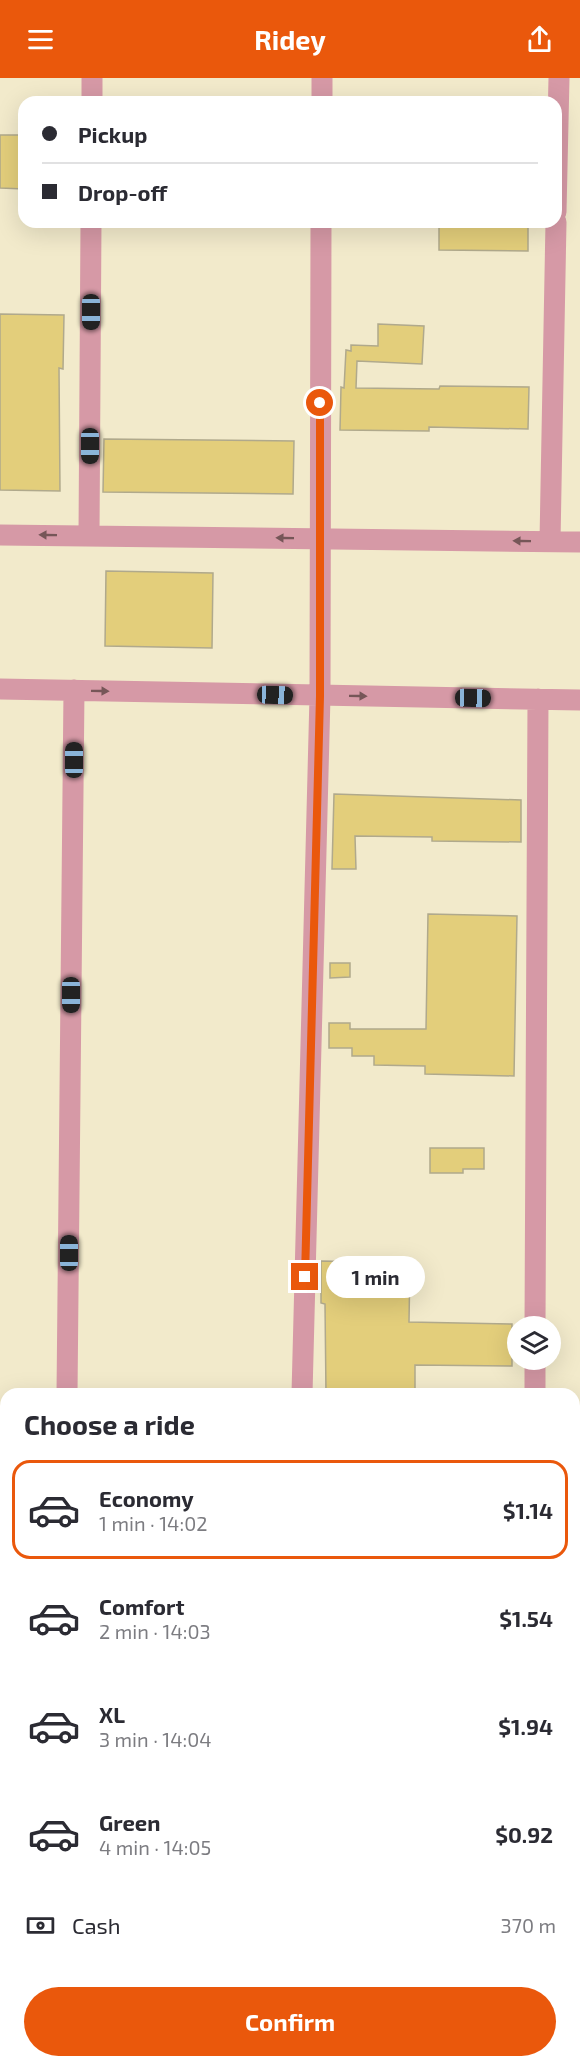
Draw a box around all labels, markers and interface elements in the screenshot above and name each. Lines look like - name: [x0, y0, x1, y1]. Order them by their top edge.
- icon: menu: [24, 23, 57, 56]
- text: Ridey: [254, 23, 326, 55]
- icon: share: [523, 23, 556, 56]
- text: Pickup: [78, 121, 147, 147]
- text: Drop-off: [78, 179, 167, 205]
- car: [82, 294, 100, 330]
- route start: [306, 389, 333, 416]
- car: [81, 428, 99, 464]
- one-way arrow: [38, 530, 57, 540]
- one-way arrow: [275, 533, 294, 543]
- one-way arrow: [512, 536, 531, 546]
- car: [257, 685, 293, 705]
- one-way arrow: [91, 686, 110, 696]
- car: [455, 689, 491, 707]
- one-way arrow: [349, 692, 368, 701]
- car: [65, 742, 83, 778]
- car: [62, 977, 80, 1013]
- car: [60, 1235, 78, 1271]
- callout: 1 min: [326, 1256, 425, 1298]
- route end: [291, 1263, 318, 1290]
- text: 1 min: [351, 1265, 400, 1289]
- map controls: [507, 1316, 561, 1370]
- button: layers: [507, 1316, 561, 1370]
- text: Choose a ride: [24, 1408, 195, 1440]
- icon: car: [27, 1483, 81, 1537]
- text: Economy: [99, 1485, 194, 1511]
- text: $1.14: [503, 1497, 553, 1523]
- text: 1 min · 14:02: [99, 1511, 207, 1535]
- icon: car: [27, 1591, 81, 1645]
- text: Comfort: [99, 1593, 184, 1619]
- text: $1.54: [499, 1605, 553, 1631]
- text: 2 min · 14:03: [99, 1619, 211, 1643]
- icon: car: [27, 1699, 81, 1753]
- text: XL: [99, 1701, 125, 1727]
- text: $1.94: [498, 1713, 553, 1739]
- text: 3 min · 14:04: [99, 1727, 212, 1751]
- icon: car: [27, 1807, 81, 1861]
- text: Green: [99, 1809, 161, 1835]
- text: $0.92: [495, 1821, 553, 1847]
- text: 4 min · 14:05: [99, 1835, 211, 1859]
- icon: cash: [24, 1909, 57, 1942]
- text: Cash: [72, 1912, 121, 1938]
- text: 370 m: [501, 1913, 556, 1937]
- button: Confirm: [24, 1987, 556, 2056]

